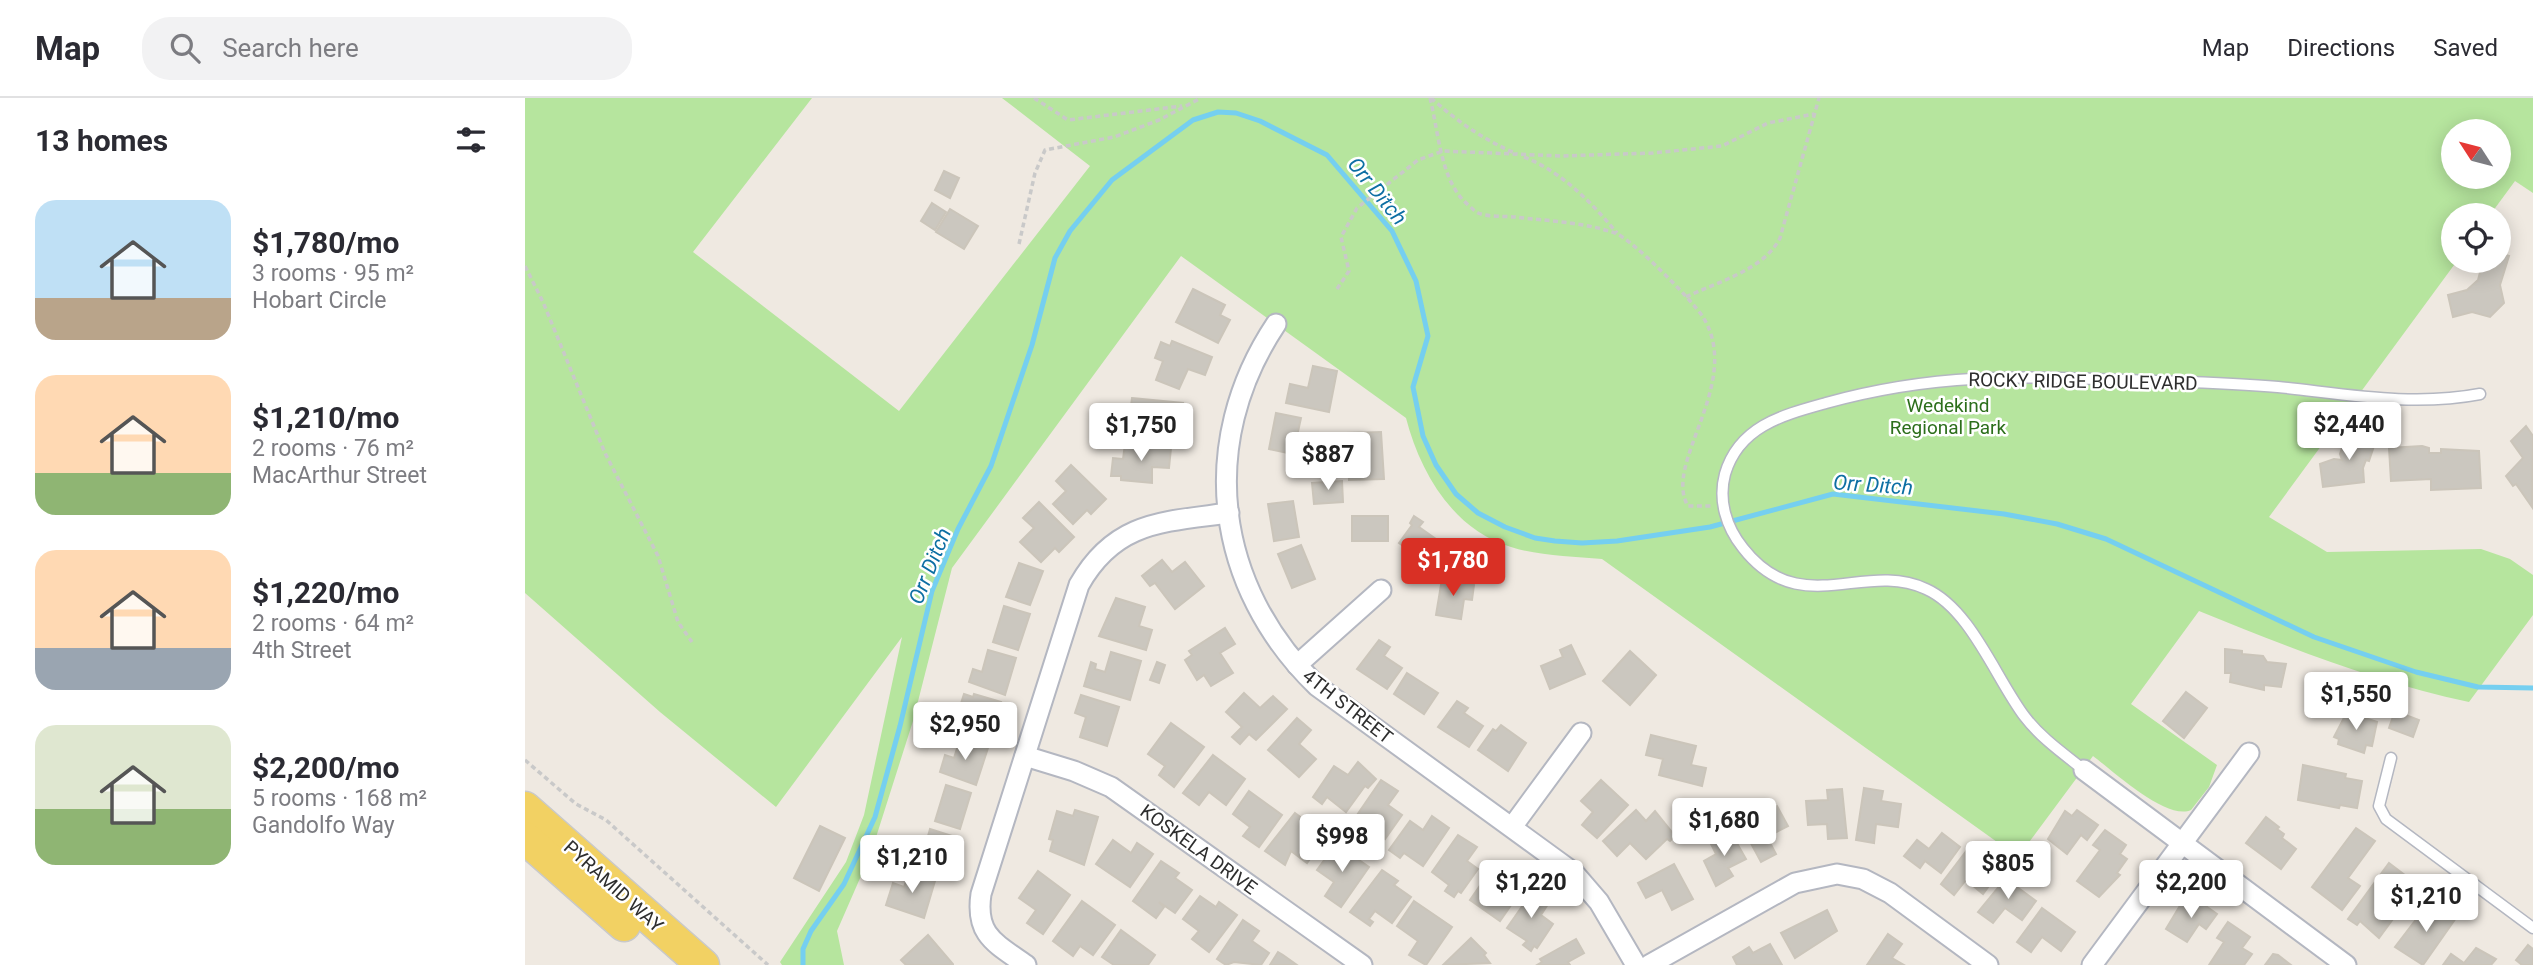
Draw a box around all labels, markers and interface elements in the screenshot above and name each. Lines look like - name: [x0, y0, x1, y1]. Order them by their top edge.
- search box: [142, 17, 632, 80]
- text: Map: [35, 29, 100, 68]
- icon: search: [166, 29, 204, 67]
- text: Search here: [222, 33, 359, 63]
- text: Map: [2202, 34, 2249, 62]
- text: Directions: [2287, 34, 2395, 62]
- text: Saved: [2433, 34, 2498, 62]
- north arrow: [2441, 119, 2511, 189]
- map controls: [2441, 119, 2511, 273]
- icon: filters: [452, 121, 490, 159]
- text: 13 homes: [35, 123, 168, 158]
- water label: Orr Ditch: [1343, 152, 1411, 230]
- button: locate: [2441, 203, 2511, 273]
- text: $1,780/mo: [252, 225, 400, 260]
- icon: home: [91, 228, 175, 312]
- text: 3 rooms · 95 m²: [252, 260, 414, 287]
- text: Hobart Circle: [252, 287, 387, 314]
- street label: ROCKY RIDGE BOULEVARD: [1968, 368, 2198, 395]
- park label: Wedekind Regional Park: [1890, 394, 2007, 439]
- text: $1,210/mo: [252, 400, 400, 435]
- pin: $2,440: [2292, 402, 2406, 462]
- icon: home: [91, 403, 175, 487]
- pin: $1,750: [1084, 404, 1198, 463]
- text: $2,440: [2313, 411, 2385, 438]
- text: $1,750: [1105, 412, 1177, 439]
- pin: $887: [1287, 432, 1369, 492]
- text: 2 rooms · 76 m²: [252, 435, 414, 462]
- text: $887: [1302, 441, 1354, 468]
- text: MacArthur Street: [252, 462, 427, 489]
- water label: Orr Ditch: [1832, 470, 1914, 500]
- water label: Orr Ditch: [904, 524, 956, 608]
- pin: $1,780: [1396, 538, 1510, 598]
- text: $1,780: [1417, 547, 1489, 574]
- text: $1,220/mo: [252, 575, 400, 610]
- icon: home: [91, 578, 175, 662]
- text: 2 rooms · 64 m²: [252, 610, 414, 637]
- text: 4th Street: [252, 637, 352, 664]
- street label: 4TH STREET: [1298, 664, 1397, 749]
- pin: $1,550: [2299, 672, 2413, 732]
- text: $1,550: [2320, 681, 2392, 708]
- pin: $2,950: [908, 702, 1022, 762]
- text: $2,950: [929, 711, 1001, 738]
- text: $2,200/mo: [252, 750, 400, 785]
- icon: home: [91, 753, 175, 837]
- text: 5 rooms · 168 m²: [252, 785, 427, 812]
- pin: $1,680: [1667, 798, 1781, 858]
- street label: KOSKELA DRIVE: [1136, 799, 1262, 900]
- text: $1,680: [1688, 807, 1760, 834]
- text: Gandolfo Way: [252, 812, 395, 839]
- pin: $998: [1301, 814, 1383, 874]
- text: $998: [1316, 823, 1368, 850]
- street label: PYRAMID WAY: [559, 836, 669, 937]
- pin: $1,210: [855, 836, 969, 895]
- pin: $805: [1967, 842, 2049, 901]
- text: $1,210: [876, 844, 948, 871]
- text: $805: [1982, 850, 2034, 877]
- pin: $1,220: [1474, 860, 1588, 920]
- pin: $2,200: [2134, 860, 2248, 920]
- text: $1,220: [1495, 869, 1567, 896]
- text: $2,200: [2155, 869, 2227, 896]
- pin: $1,210: [2369, 874, 2483, 934]
- text: $1,210: [2390, 883, 2462, 910]

